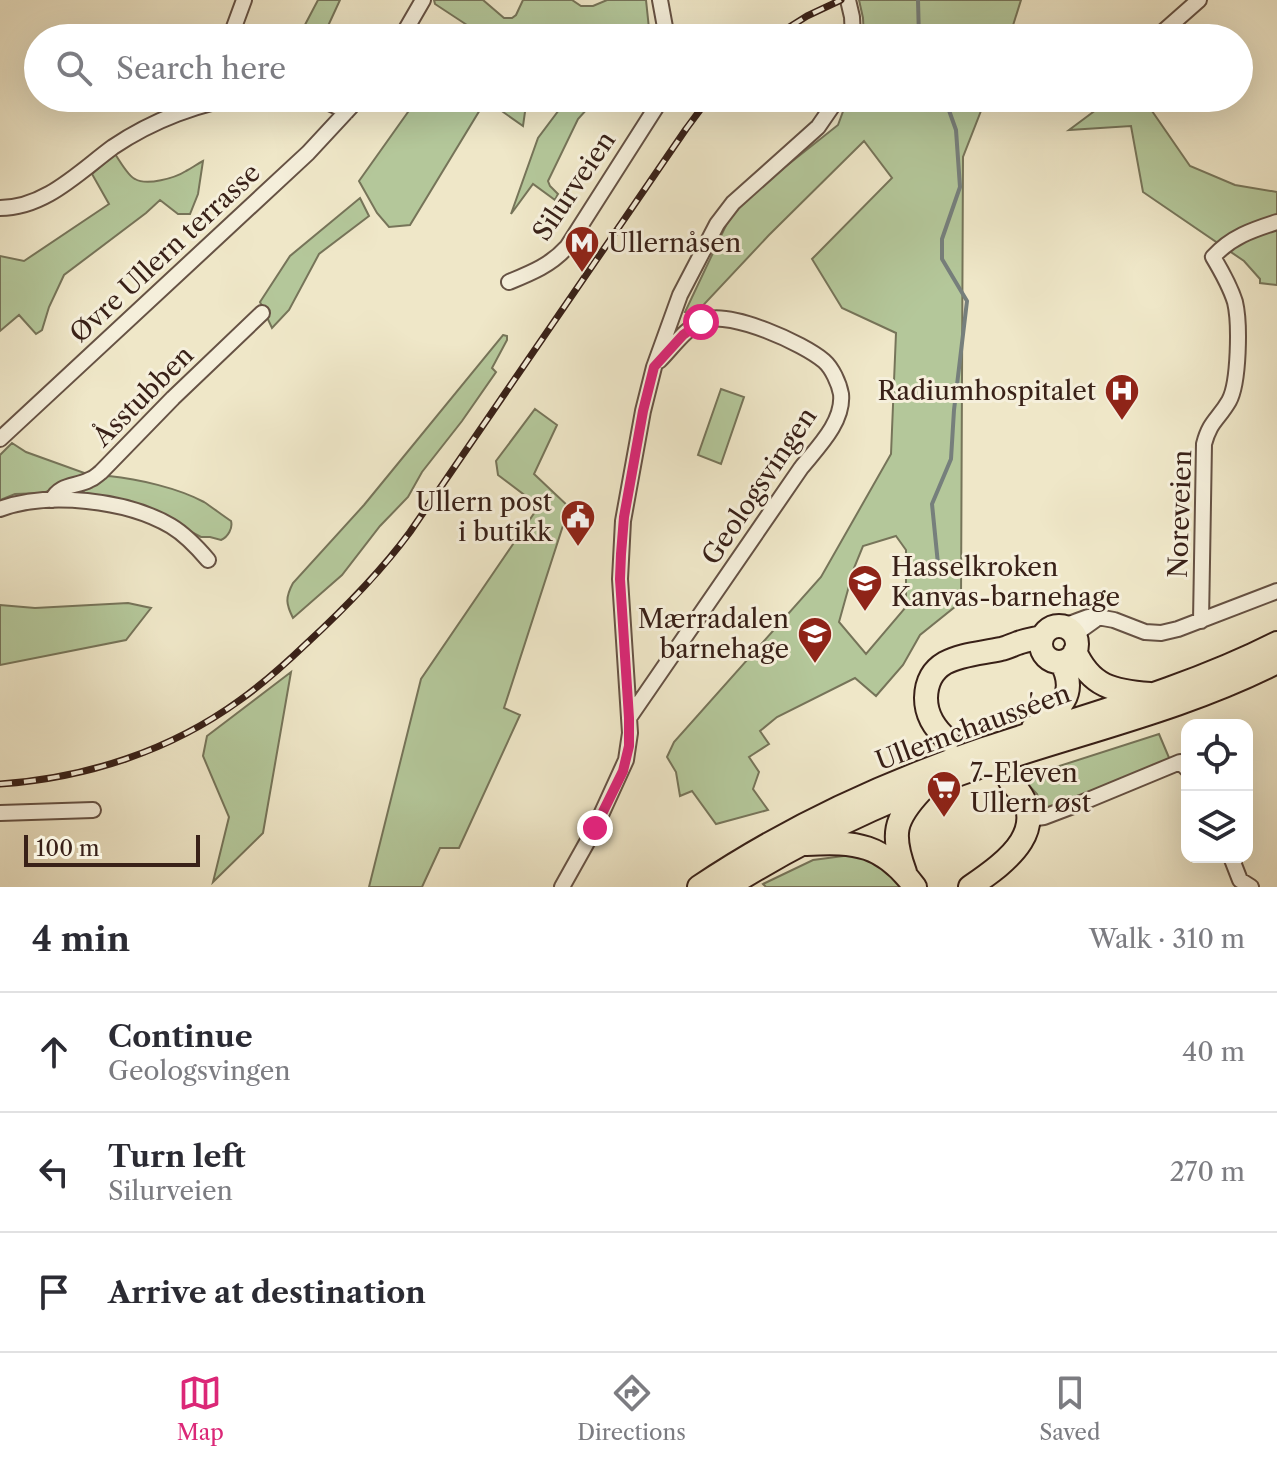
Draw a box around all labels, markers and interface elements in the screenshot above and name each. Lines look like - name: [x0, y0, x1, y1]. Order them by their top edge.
- search box: [24, 24, 1253, 112]
- icon: search: [52, 46, 96, 90]
- text: Search here: [116, 50, 286, 87]
- street label: Silurveien: [526, 125, 622, 247]
- street label: Øvre Ullern terrasse: [63, 157, 267, 349]
- metro station icon: Ullernåsen: [563, 224, 601, 274]
- place label: Ullernåsen: [608, 227, 741, 259]
- route start: [683, 304, 719, 340]
- street label: Åsstubben: [85, 339, 200, 454]
- hospital icon: Radiumhospitalet: [1103, 372, 1141, 422]
- place label: Radiumhospitalet: [877, 375, 1097, 407]
- street label: Geologsvingen: [695, 401, 823, 571]
- street label: Noreveien: [1162, 449, 1198, 579]
- place label: Ullern post i butikk: [415, 486, 553, 548]
- public building icon: Ullern post i butikk: [559, 498, 597, 548]
- place label: Hasselkroken Kanvas-barnehage: [891, 551, 1120, 613]
- school or university icon: Hasselkroken Kanvas-barnehage: [846, 563, 884, 613]
- place label: Mærradalen barnehage: [638, 603, 789, 665]
- school or university icon: Mærradalen barnehage: [796, 615, 834, 665]
- street label: Ullernchausséen: [871, 677, 1075, 777]
- map controls: [1181, 719, 1253, 863]
- button: locate: [1181, 719, 1253, 791]
- place label: 7-Eleven Ullern øst: [970, 757, 1092, 819]
- supermarket icon: 7-Eleven Ullern øst: [925, 769, 963, 819]
- button: layers: [1181, 791, 1253, 863]
- route end: [577, 810, 613, 846]
- scale bar: [24, 831, 200, 867]
- text: 100 m: [36, 835, 99, 862]
- text: 4 min: [32, 918, 130, 960]
- text: Walk · 310 m: [1089, 923, 1245, 955]
- text: Continue: [108, 1018, 253, 1055]
- icon: ahead: [32, 1030, 76, 1074]
- text: 40 m: [1182, 1036, 1245, 1068]
- text: Geologsvingen: [108, 1055, 291, 1087]
- text: Turn left: [108, 1138, 245, 1175]
- icon: left: [32, 1150, 76, 1194]
- text: 270 m: [1170, 1156, 1245, 1188]
- text: Silurveien: [108, 1175, 233, 1207]
- icon: arrive: [32, 1270, 76, 1314]
- text: Arrive at destination: [108, 1274, 426, 1311]
- tab: Map: [177, 1371, 224, 1446]
- tab: Directions: [577, 1371, 686, 1446]
- tab: Saved: [1039, 1371, 1100, 1446]

